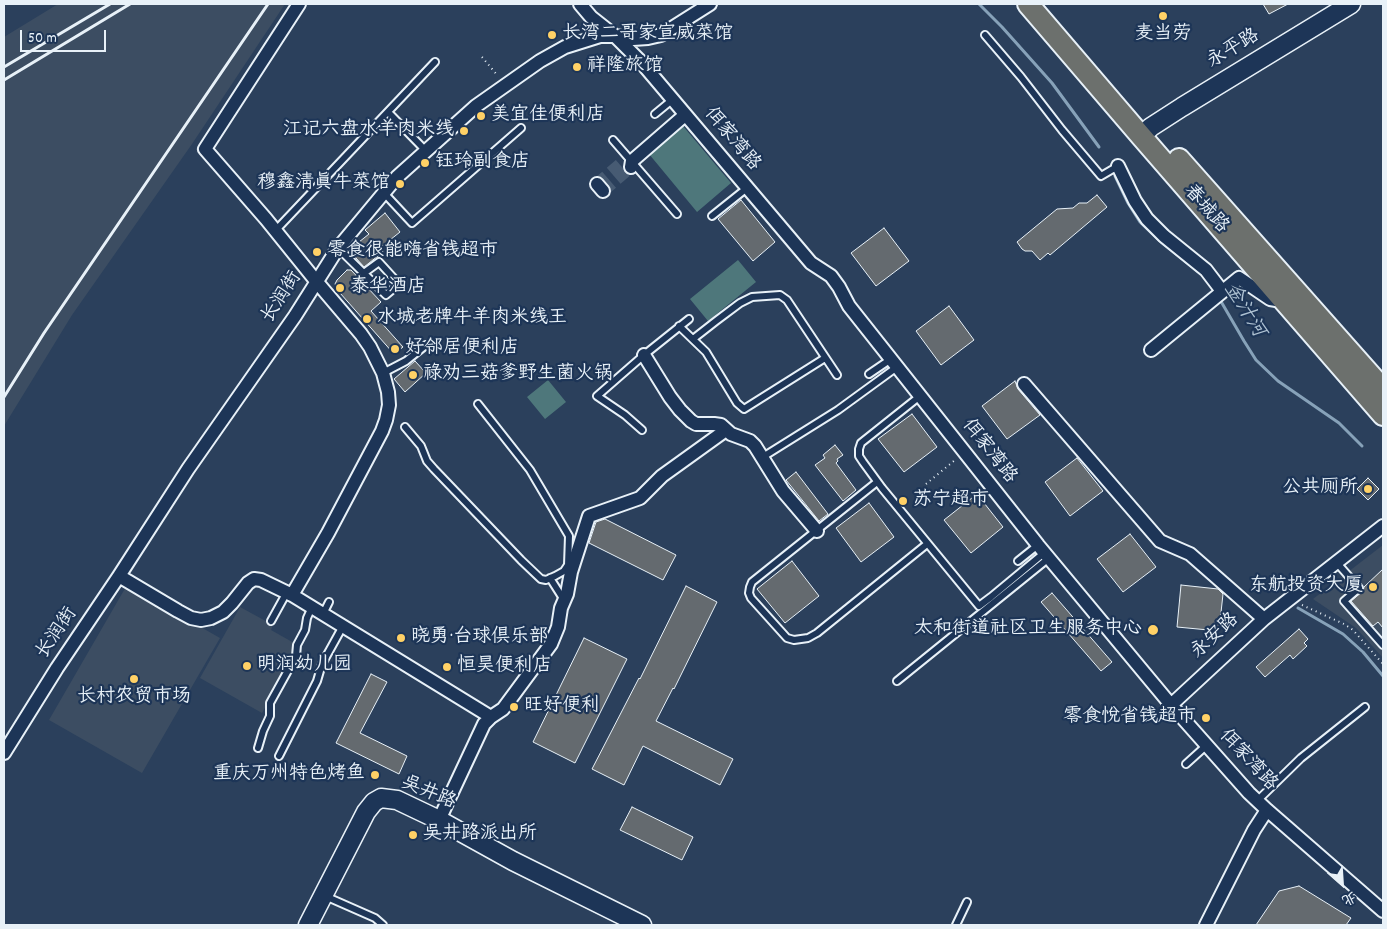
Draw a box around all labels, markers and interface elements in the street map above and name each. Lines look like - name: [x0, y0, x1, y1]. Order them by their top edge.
- marker: 麦当劳: [1157, 10, 1169, 22]
- scale bar: [22, 20, 109, 52]
- place label: 长湾二哥家宣威菜馆: [562, 24, 733, 46]
- place label: 麦当劳: [1135, 24, 1191, 46]
- street label: 永平路: [1204, 26, 1264, 74]
- text: 50 m: [28, 28, 57, 50]
- marker: 长湾二哥家宣威菜馆: [546, 29, 558, 41]
- place label: 祥隆旅馆: [587, 56, 663, 78]
- marker: 祥隆旅馆: [571, 61, 583, 73]
- street label: 佴家湾路: [698, 104, 764, 176]
- place label: 美宜佳便利店: [491, 105, 605, 127]
- marker: 美宜佳便利店: [475, 110, 487, 122]
- place label: 江记六盘水羊肉米线: [283, 120, 454, 142]
- marker: 江记六盘水羊肉米线: [458, 125, 470, 137]
- place label: 钰玲副食店: [435, 152, 530, 174]
- marker: 钰玲副食店: [419, 157, 431, 169]
- place label: 穆鑫清真牛菜馆: [257, 173, 390, 195]
- marker: 穆鑫清真牛菜馆: [394, 178, 406, 190]
- street label: 春城路: [1178, 181, 1232, 239]
- place label: 零食很能嗨省钱超市: [327, 241, 498, 263]
- marker: 零食很能嗨省钱超市: [311, 246, 323, 258]
- street label: 长润街: [258, 268, 308, 328]
- place label: 泰华酒店: [350, 277, 426, 299]
- water label: 金汁河: [1217, 279, 1269, 343]
- marker: 泰华酒店: [334, 282, 346, 294]
- place label: 水城老牌牛羊肉米线王: [377, 308, 567, 330]
- marker: 水城老牌牛羊肉米线王: [361, 313, 373, 325]
- place label: 好邻居便利店: [405, 338, 519, 360]
- marker: 好邻居便利店: [389, 343, 401, 355]
- place label: 禄劝三菇爹野生菌火锅: [423, 364, 613, 386]
- marker: 禄劝三菇爹野生菌火锅: [407, 369, 419, 381]
- street label: 佴家湾路: [956, 415, 1020, 489]
- place label: 公共厕所: [1282, 478, 1358, 500]
- marker: 公共厕所: [1362, 483, 1374, 495]
- place label: 苏宁超市: [913, 490, 989, 512]
- marker: 苏宁超市: [897, 495, 909, 507]
- place label: 东航投资大厦: [1249, 576, 1363, 598]
- marker: 东航投资大厦: [1367, 581, 1379, 593]
- street label: 长润街: [33, 604, 83, 664]
- street label: 永安路: [1187, 609, 1245, 665]
- place label: 太和街道社区卫生服务中心: [914, 619, 1142, 641]
- marker: 太和街道社区卫生服务中心: [1146, 623, 1160, 637]
- place label: 晓勇·台球俱乐部: [411, 627, 548, 649]
- marker: 晓勇·台球俱乐部: [395, 632, 407, 644]
- place label: 明润幼儿园: [257, 655, 352, 677]
- place label: 恒昊便利店: [457, 656, 552, 678]
- marker: 明润幼儿园: [241, 660, 253, 672]
- marker: 恒昊便利店: [441, 661, 453, 673]
- marker: 长村农贸市场: [128, 673, 140, 685]
- place label: 长村农贸市场: [77, 687, 191, 709]
- place label: 旺好便利: [524, 696, 600, 718]
- marker: 旺好便利: [508, 701, 520, 713]
- place label: 零食悦省钱超市: [1063, 707, 1196, 729]
- marker: 零食悦省钱超市: [1200, 712, 1212, 724]
- street label: 佴家湾路: [1213, 725, 1281, 797]
- place label: 重庆万州特色烤鱼: [213, 764, 365, 786]
- marker: 重庆万州特色烤鱼: [369, 769, 381, 781]
- street label: 吴井路: [397, 772, 459, 816]
- place label: 吴井路派出所: [423, 824, 537, 846]
- marker: 吴井路派出所: [407, 829, 419, 841]
- north arrow: [1317, 859, 1367, 909]
- text: 北: [1338, 885, 1359, 910]

